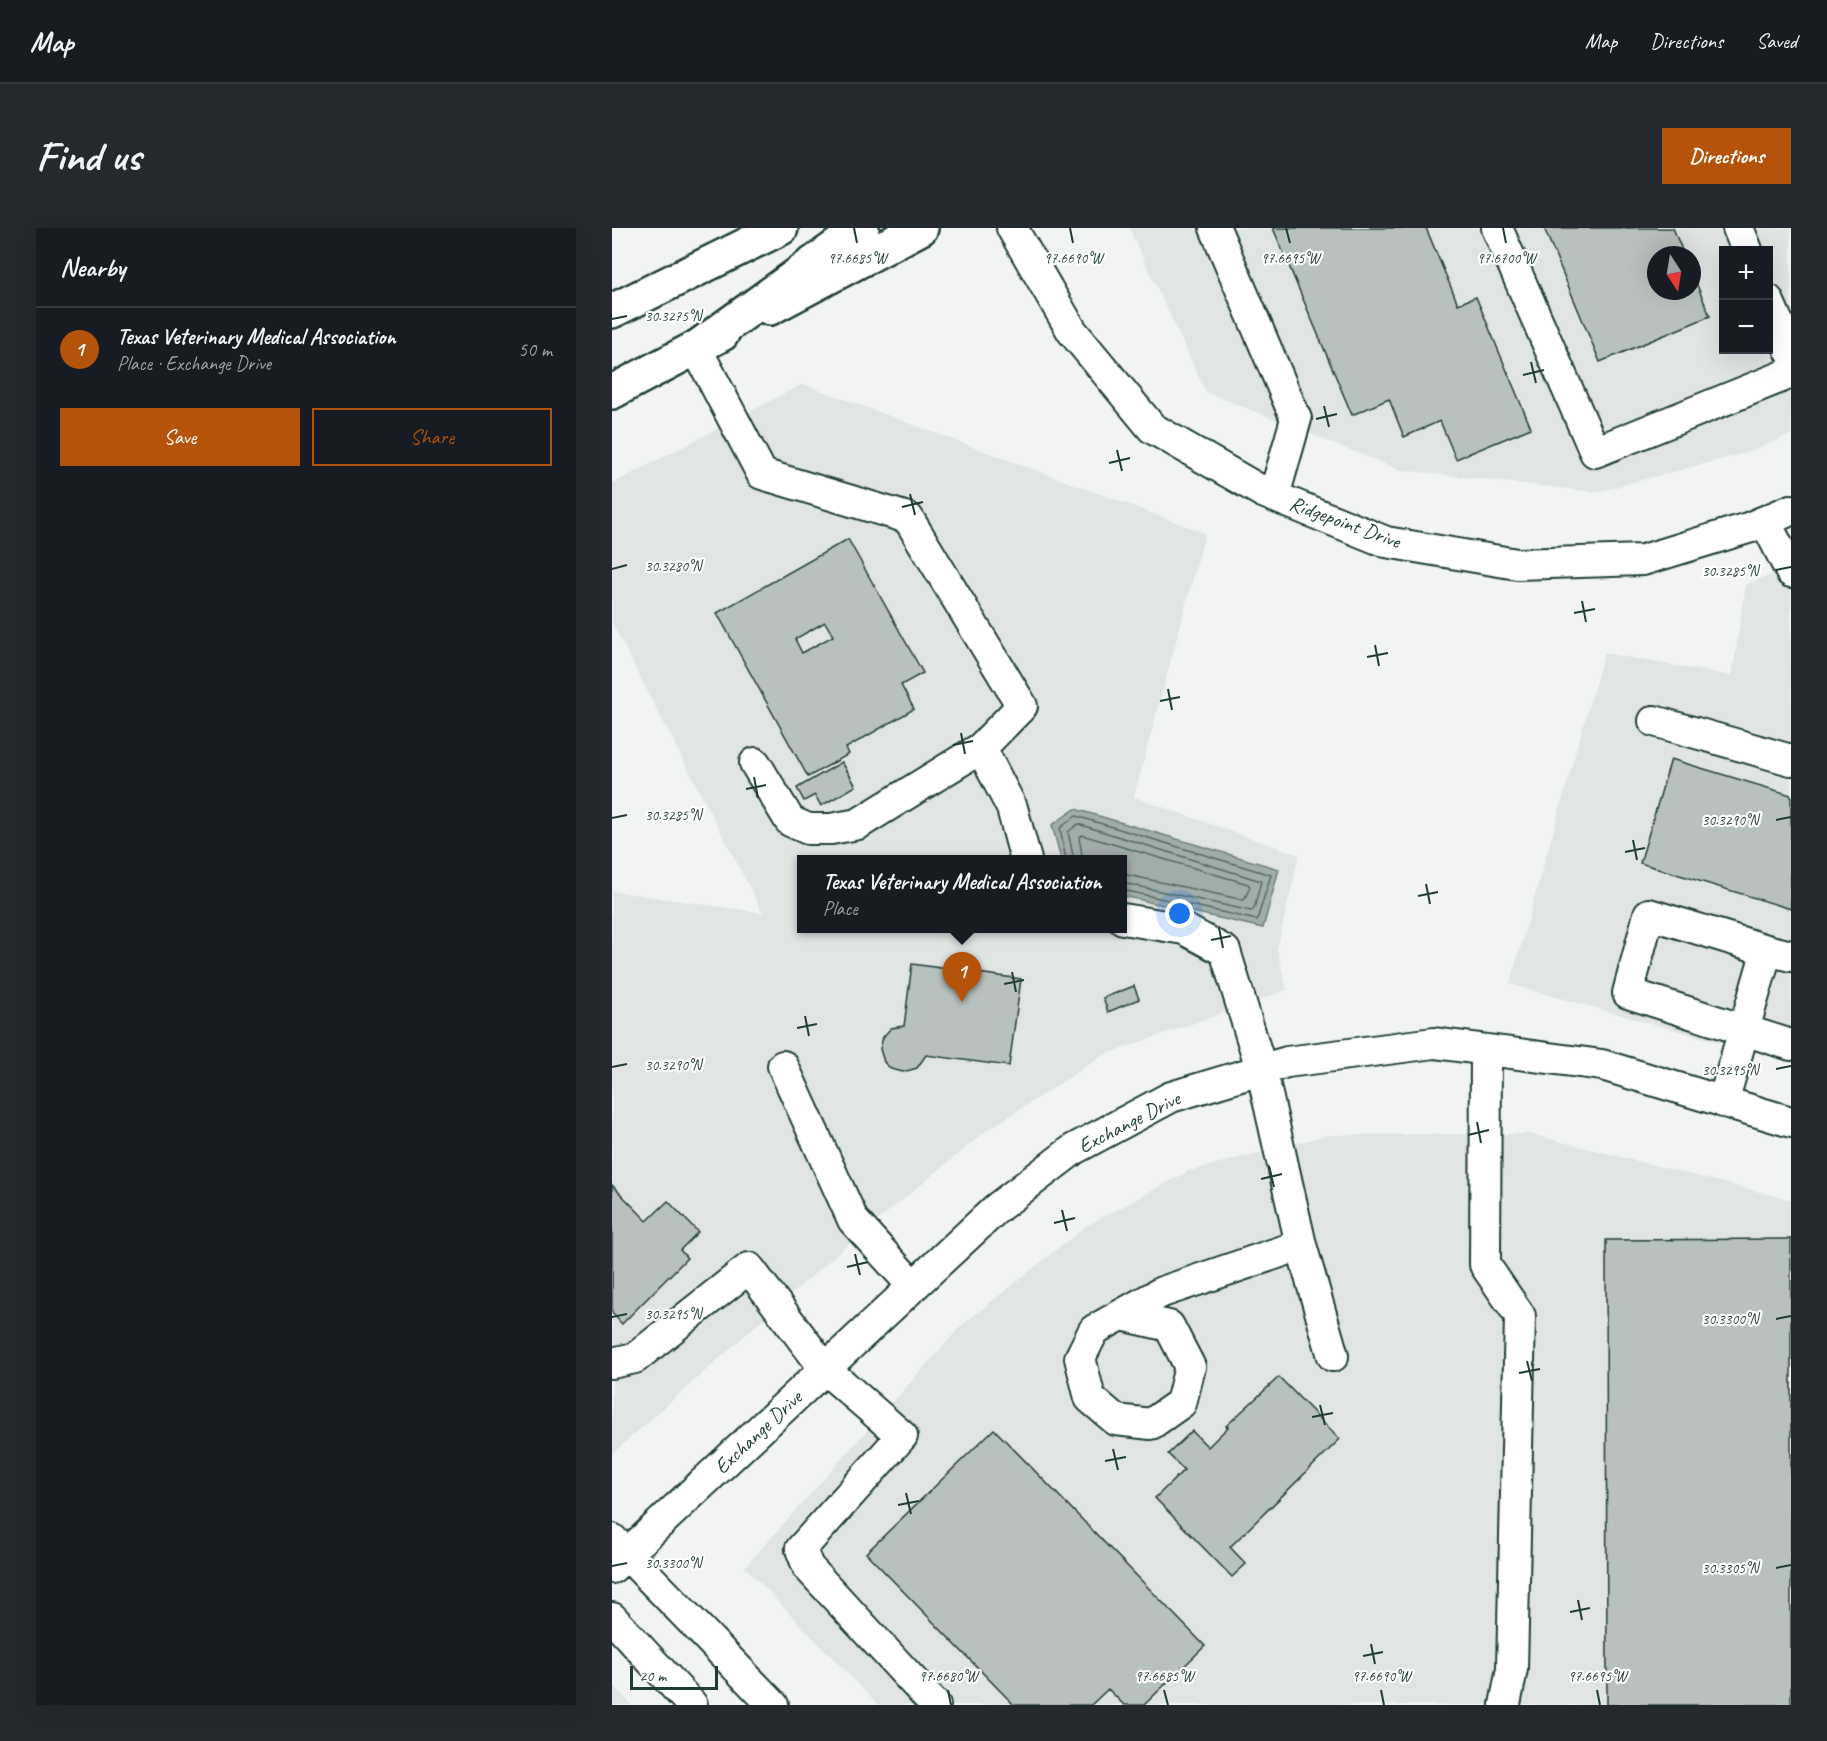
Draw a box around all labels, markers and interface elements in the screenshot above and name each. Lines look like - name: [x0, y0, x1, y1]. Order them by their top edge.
- text: Map: [30, 24, 73, 59]
- text: Map: [1585, 28, 1617, 54]
- text: Directions: [1650, 28, 1723, 54]
- text: Saved: [1756, 28, 1797, 54]
- button: Directions: [1662, 128, 1791, 184]
- text: Find us: [36, 130, 141, 183]
- north arrow: [1647, 246, 1701, 300]
- map controls: [1719, 246, 1773, 354]
- button: +: [1719, 246, 1773, 300]
- text: 97.6685°W: [828, 249, 889, 268]
- text: 97.6690°W: [1044, 249, 1105, 268]
- text: 97.6695°W: [1261, 249, 1322, 268]
- text: 97.6700°W: [1477, 249, 1538, 268]
- text: Nearby: [60, 251, 125, 284]
- button: −: [1719, 300, 1773, 354]
- text: 30.3275°N: [645, 307, 704, 326]
- text: Texas Veterinary Medical Association: [117, 323, 396, 351]
- text: 1: [75, 337, 84, 362]
- text: 50 m: [518, 337, 552, 362]
- text: Place · Exchange Drive: [117, 351, 271, 376]
- button: Save: [60, 408, 300, 466]
- button: Share: [312, 408, 552, 466]
- street label: Ridgepoint Drive: [1286, 490, 1405, 554]
- text: 30.3280°N: [645, 557, 704, 576]
- text: 30.3285°N: [1702, 562, 1761, 581]
- text: 30.3285°N: [645, 806, 704, 825]
- text: 30.3290°N: [1702, 811, 1761, 830]
- popup: [797, 855, 1127, 933]
- text: Texas Veterinary Medical Association: [823, 868, 1101, 896]
- text: Place: [823, 896, 858, 921]
- your location: [1165, 899, 1194, 928]
- pin: 1: [942, 952, 982, 1002]
- text: 30.3290°N: [645, 1056, 704, 1075]
- text: 30.3295°N: [1702, 1061, 1761, 1080]
- street label: Exchange Drive: [1074, 1084, 1186, 1159]
- text: 30.3295°N: [645, 1305, 704, 1324]
- text: 30.3300°N: [1702, 1310, 1761, 1329]
- street label: Exchange Drive: [709, 1383, 809, 1479]
- text: 30.3300°N: [645, 1554, 704, 1573]
- text: 30.3305°N: [1702, 1559, 1761, 1578]
- scale bar: [630, 1663, 718, 1690]
- text: 20 m: [639, 1666, 666, 1686]
- text: 97.6680°W: [919, 1667, 980, 1686]
- text: 97.6685°W: [1135, 1667, 1196, 1686]
- text: 97.6690°W: [1352, 1667, 1413, 1686]
- text: 97.6695°W: [1568, 1667, 1629, 1686]

